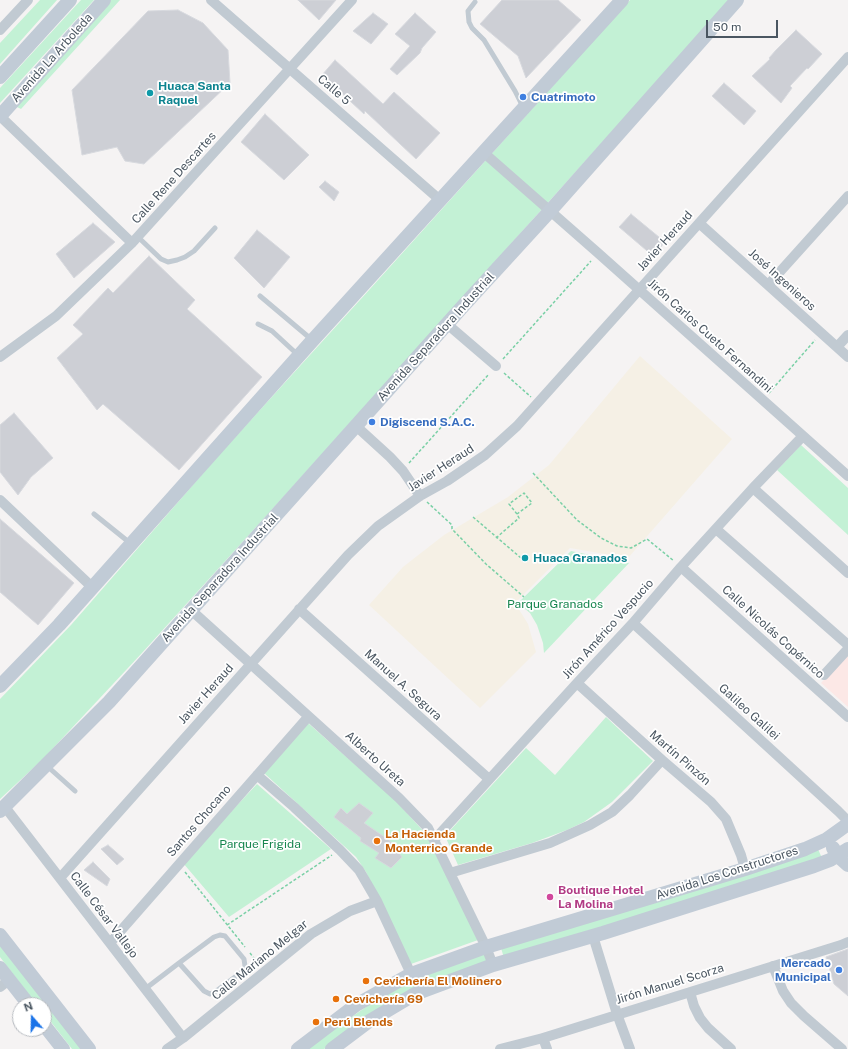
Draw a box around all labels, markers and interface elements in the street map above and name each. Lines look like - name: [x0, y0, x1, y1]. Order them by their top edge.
- street label: Avenida La Arboleda: [8, 11, 96, 105]
- scale bar: [708, 12, 780, 38]
- text: 50 m: [713, 20, 741, 34]
- street label: Calle 5: [315, 72, 353, 108]
- place label: Huaca Santa Raquel: [158, 79, 231, 107]
- marker: Huaca Santa Raquel: [145, 88, 155, 98]
- place label: Cuatrimoto: [531, 90, 596, 104]
- marker: Cuatrimoto: [518, 92, 528, 102]
- street label: Calle Rene Descartes: [129, 129, 219, 227]
- street label: Javier Heraud: [634, 208, 696, 274]
- street label: José Ingenieros: [745, 246, 819, 314]
- street label: Avenida Separadora Industrial: [375, 270, 497, 404]
- street label: Jirón Carlos Cueto Fernandini: [645, 276, 775, 396]
- place label: Digiscend S.A.C.: [380, 415, 475, 429]
- marker: Digiscend S.A.C.: [367, 417, 377, 427]
- street label: Javier Heraud: [405, 441, 477, 495]
- street label: Avenida Separadora Industrial: [159, 511, 281, 645]
- place label: Huaca Granados: [533, 551, 627, 565]
- marker: Huaca Granados: [520, 553, 530, 563]
- street label: Jirón Américo Vespucio: [559, 576, 657, 682]
- street label: Calle Nicolás Copérnico: [719, 582, 827, 682]
- park label: Parque Granados: [507, 597, 603, 611]
- street label: Manuel A. Segura: [361, 647, 445, 723]
- street label: Javier Heraud: [175, 661, 237, 727]
- street label: Galileo Galilei: [716, 681, 782, 743]
- street label: Alberto Ureta: [342, 728, 408, 790]
- street label: Martín Pinzón: [647, 728, 713, 788]
- street label: Santos Chocano: [164, 782, 234, 860]
- place label: La Hacienda Monterrico Grande: [385, 827, 493, 855]
- marker: La Hacienda Monterrico Grande: [372, 836, 382, 846]
- park label: Parque Frigida: [219, 837, 301, 851]
- street label: Avenida Los Constructores: [654, 843, 800, 903]
- street label: Calle César Vallejo: [67, 869, 141, 961]
- place label: Boutique Hotel La Molina: [558, 883, 644, 911]
- marker: Boutique Hotel La Molina: [545, 892, 555, 902]
- street label: Calle Mariano Melgar: [209, 917, 311, 1003]
- place label: Mercado Municipal: [775, 956, 831, 984]
- street label: Jirón Manuel Scorza: [614, 961, 726, 1007]
- marker: Mercado Municipal: [834, 965, 844, 975]
- place label: Cevichería El Molinero: [374, 974, 502, 988]
- marker: Cevichería El Molinero: [361, 976, 371, 986]
- place label: Cevichería 69: [344, 992, 423, 1006]
- marker: Cevichería 69: [331, 994, 341, 1004]
- north arrow: [12, 997, 52, 1037]
- text: N: [22, 1000, 34, 1014]
- place label: Perú Blends: [324, 1015, 393, 1029]
- marker: Perú Blends: [311, 1017, 321, 1027]

